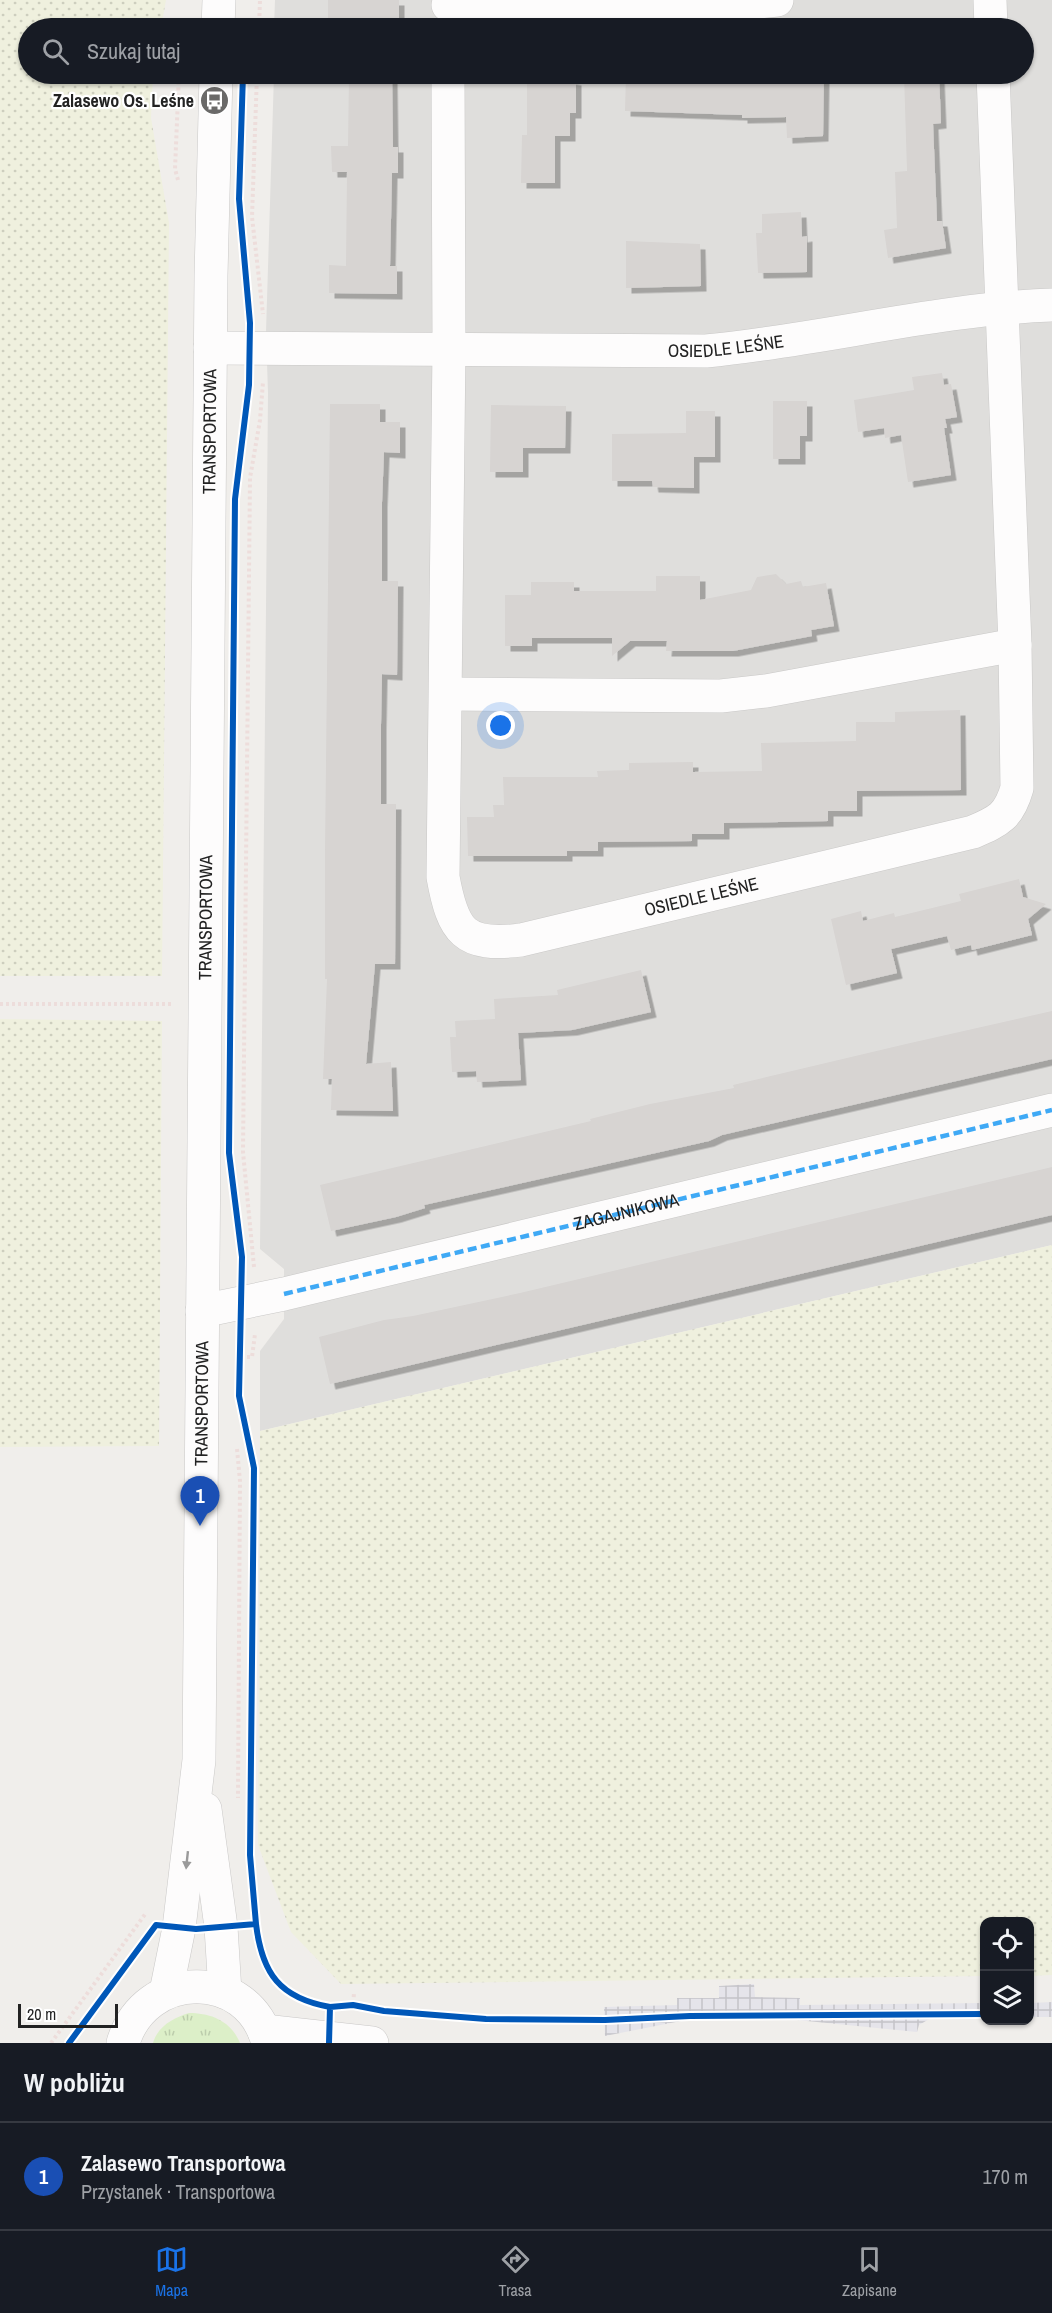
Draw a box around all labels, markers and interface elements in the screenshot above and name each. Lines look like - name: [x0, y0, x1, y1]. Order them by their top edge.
- search box: [18, 18, 1034, 84]
- icon: search: [39, 35, 72, 68]
- text: Szukaj tutaj: [87, 36, 180, 66]
- bus stop icon: Zalasewo Os. Leśne: [199, 85, 231, 117]
- place label: Zalasewo Os. Leśne: [53, 88, 194, 113]
- street label: OSIEDLE LEŚNE: [668, 328, 785, 363]
- street label: TRANSPORTOWA: [196, 369, 222, 494]
- your location: [486, 711, 515, 740]
- street label: TRANSPORTOWA: [192, 855, 218, 980]
- street label: OSIEDLE LEŚNE: [642, 871, 761, 922]
- street label: ZAGAJNIKOWA: [571, 1187, 681, 1236]
- street label: TRANSPORTOWA: [188, 1341, 214, 1466]
- pin: 1: [180, 1476, 220, 1526]
- one-way arrow: [183, 1851, 192, 1870]
- map controls: [980, 1917, 1034, 2025]
- button: locate: [980, 1917, 1034, 1971]
- button: layers: [980, 1971, 1034, 2025]
- scale bar: [18, 2001, 118, 2028]
- text: 20 m: [27, 2003, 56, 2025]
- text: W pobliżu: [24, 2065, 125, 2100]
- text: Zalasewo Transportowa: [81, 2148, 286, 2178]
- text: 1: [39, 2163, 48, 2190]
- text: 170 m: [982, 2163, 1028, 2190]
- text: Przystanek · Transportowa: [81, 2178, 275, 2205]
- tab: Mapa: [155, 2243, 188, 2301]
- tab: Trasa: [499, 2243, 532, 2301]
- tab: Zapisane: [842, 2243, 897, 2301]

